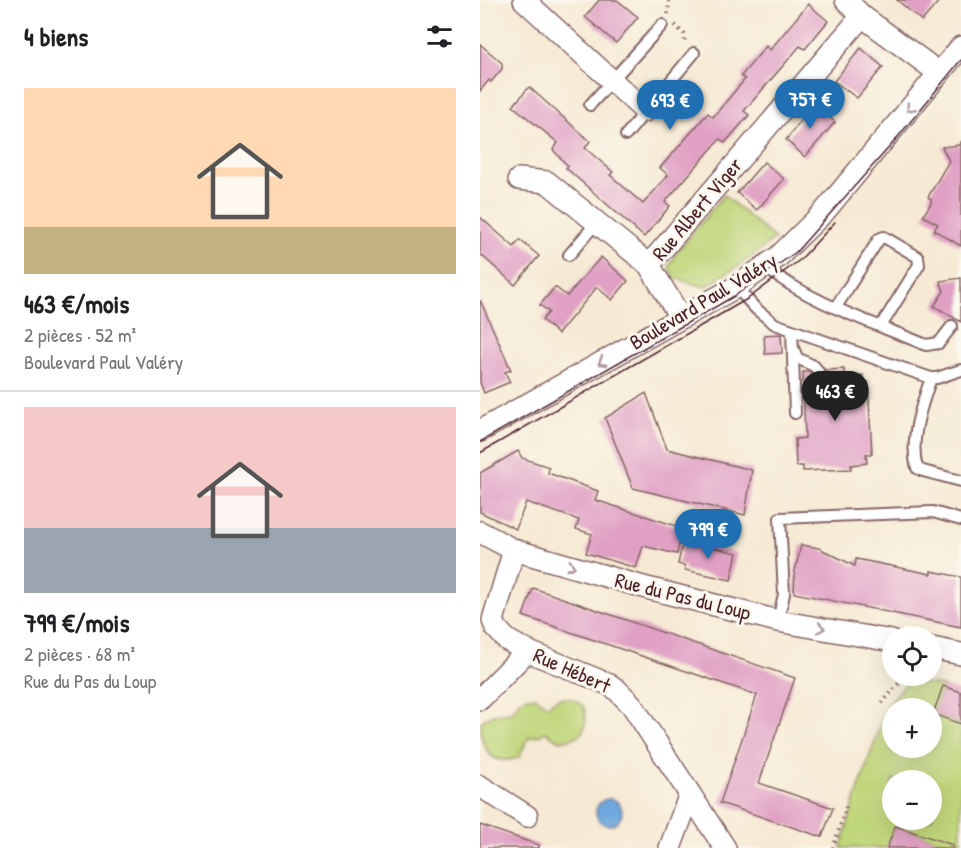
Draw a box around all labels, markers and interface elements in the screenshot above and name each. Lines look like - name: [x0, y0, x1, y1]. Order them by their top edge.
- text: 4 biens: [24, 19, 88, 54]
- icon: filters: [423, 20, 456, 53]
- pin: 757 €: [768, 79, 852, 130]
- pin: 693 €: [628, 80, 712, 131]
- text: 757 €: [789, 85, 831, 112]
- text: 693 €: [651, 86, 689, 113]
- one-way arrow: [906, 101, 917, 112]
- icon: home: [186, 127, 294, 235]
- street label: Rue Albert Viger: [645, 151, 749, 267]
- street label: Boulevard Paul Valéry: [624, 245, 782, 357]
- text: 463 €/mois: [24, 286, 129, 321]
- text: 2 pièces · 52 m²: [24, 321, 136, 348]
- text: Boulevard Paul Valéry: [24, 348, 183, 375]
- one-way arrow: [598, 355, 608, 367]
- pin: 463 €: [793, 371, 877, 422]
- text: 463 €: [816, 377, 854, 404]
- icon: home: [186, 446, 294, 554]
- pin: 799 €: [666, 509, 750, 560]
- text: 799 €: [689, 515, 727, 542]
- one-way arrow: [565, 559, 576, 571]
- street label: Rue du Pas du Loup: [612, 565, 754, 627]
- text: 799 €/mois: [24, 605, 129, 640]
- one-way arrow: [816, 621, 826, 634]
- map controls: [882, 626, 942, 830]
- button: locate: [882, 626, 942, 686]
- text: 2 pièces · 68 m²: [24, 640, 135, 667]
- street label: Rue Hébert: [529, 640, 616, 700]
- text: Rue du Pas du Loup: [24, 667, 156, 694]
- button: +: [882, 698, 942, 758]
- button: −: [882, 770, 942, 830]

